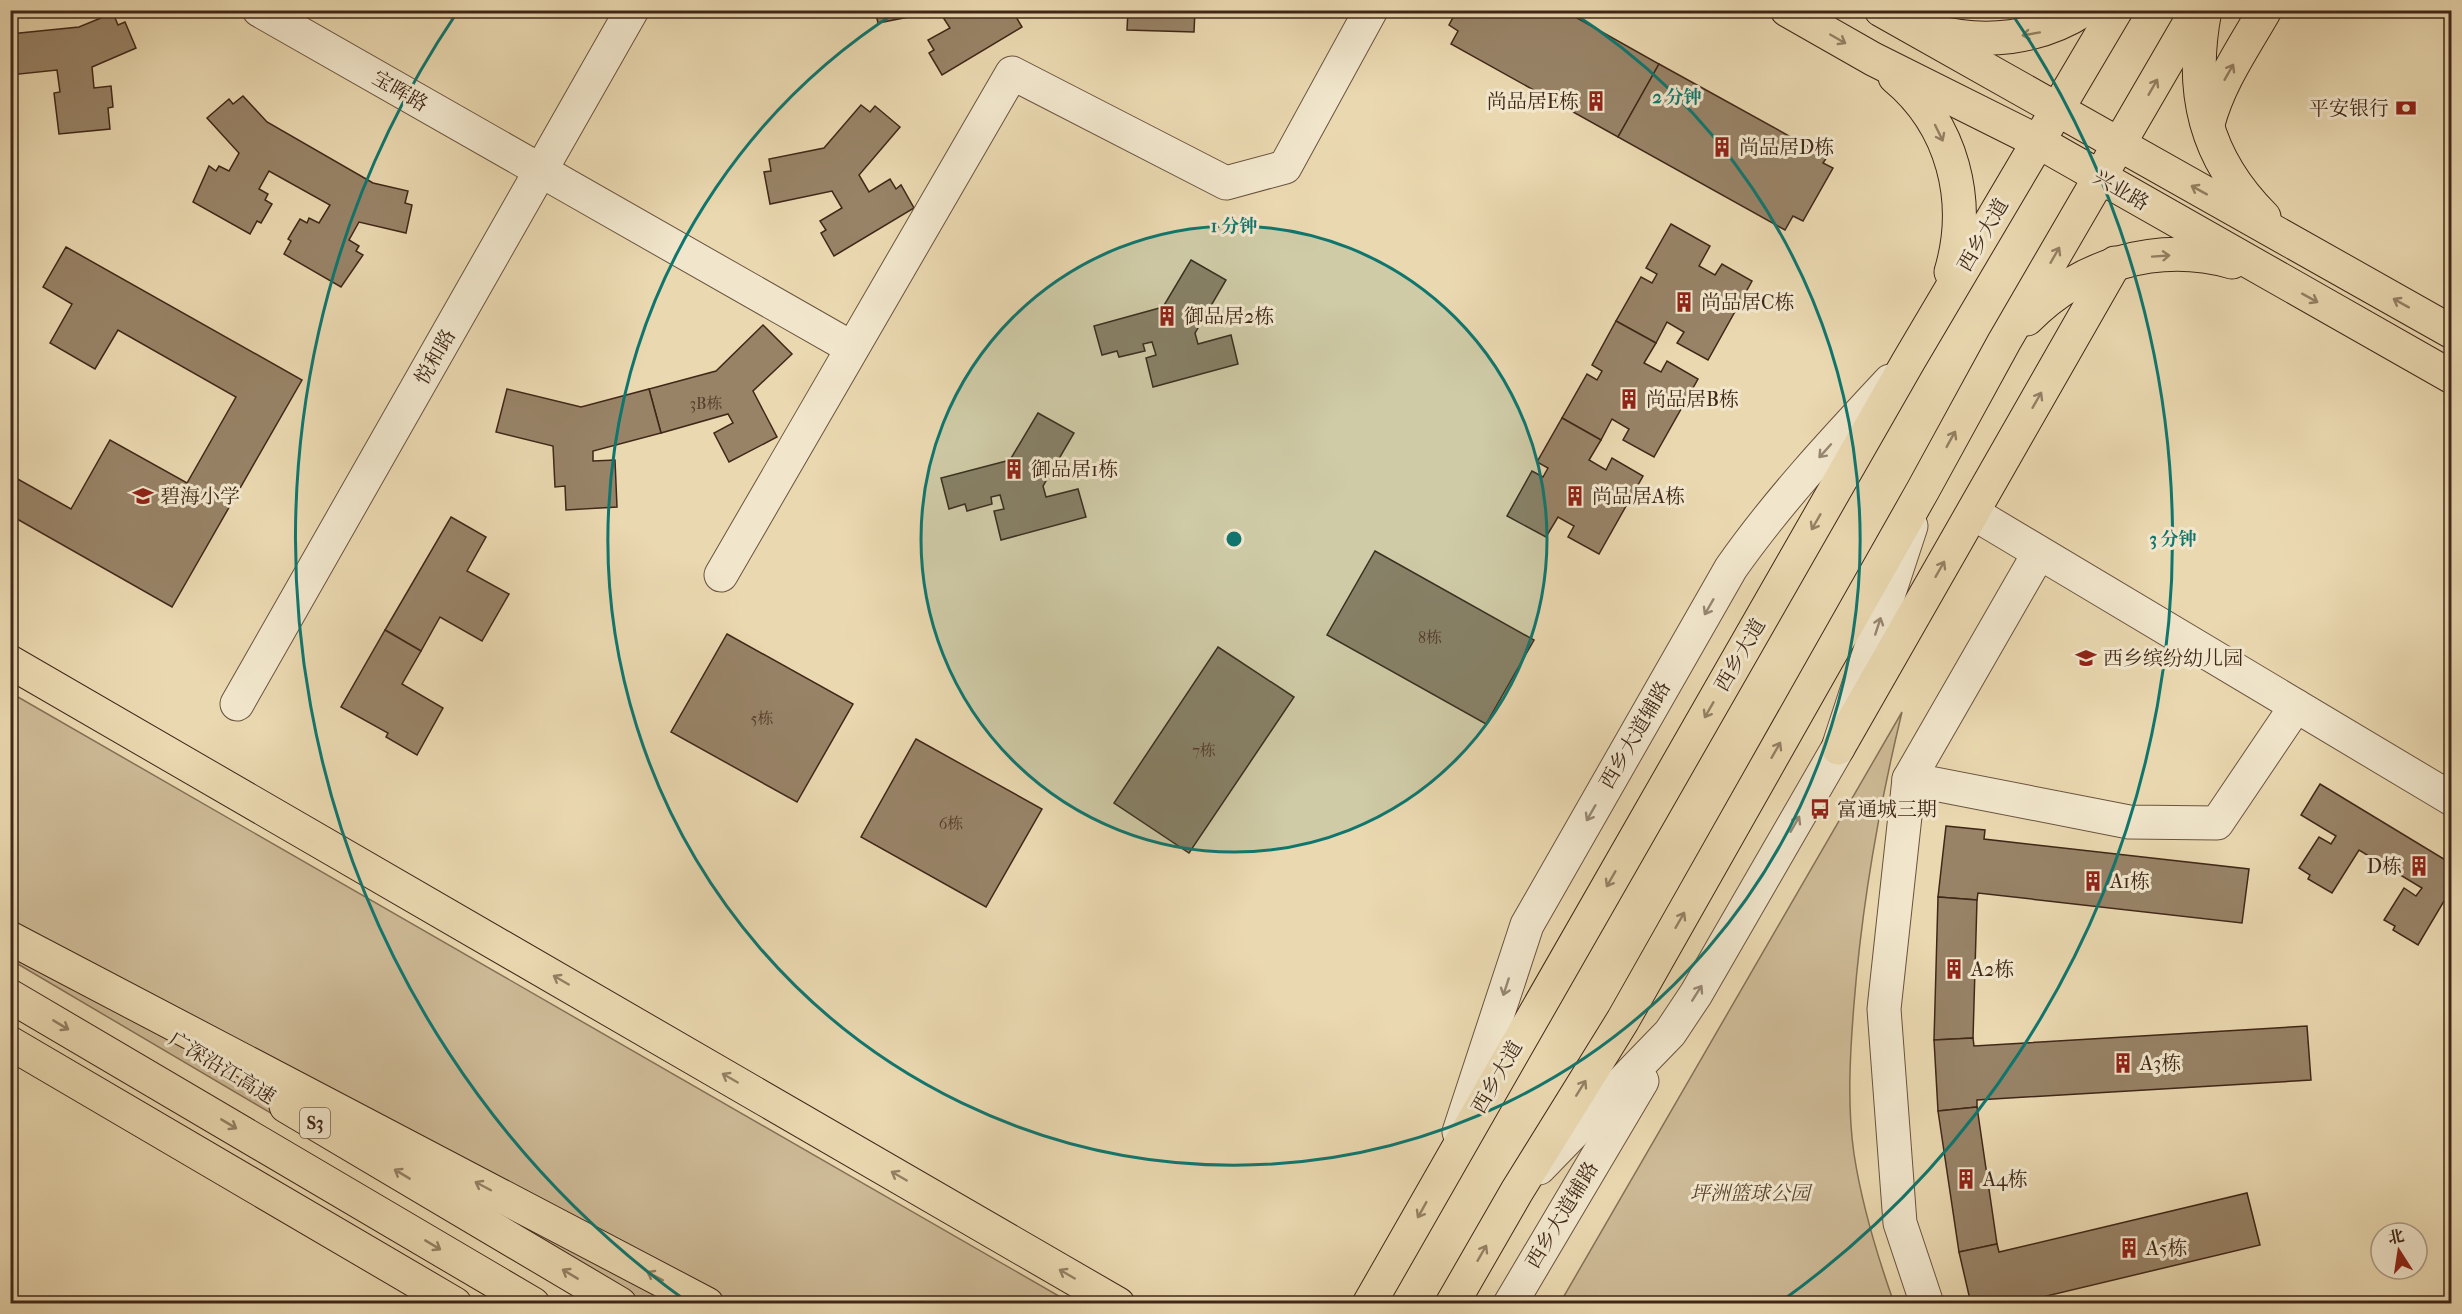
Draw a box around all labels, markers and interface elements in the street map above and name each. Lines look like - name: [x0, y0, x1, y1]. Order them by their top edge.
- one-way arrow: [2021, 28, 2041, 39]
- one-way arrow: [1829, 34, 1846, 46]
- one-way arrow: [2223, 64, 2235, 81]
- street label: 宝晖路: [368, 66, 432, 116]
- one-way arrow: [2148, 79, 2160, 96]
- text: 2 分钟: [1652, 87, 1702, 108]
- building icon: 尚品居E栋: [1584, 89, 1608, 113]
- place label: 尚品居E栋: [1487, 90, 1579, 113]
- bank icon: 平安银行: [2394, 96, 2418, 120]
- place label: 平安银行: [2309, 97, 2389, 120]
- one-way arrow: [1934, 123, 1946, 141]
- building icon: 尚品居D栋: [1710, 135, 1734, 159]
- place label: 尚品居D栋: [1739, 136, 1834, 159]
- street label: 兴业路: [2089, 165, 2153, 215]
- one-way arrow: [2191, 184, 2209, 195]
- street label: 西乡大道: [1953, 195, 2013, 275]
- text: 1 分钟: [1211, 216, 1257, 237]
- one-way arrow: [2049, 247, 2061, 264]
- one-way arrow: [2151, 250, 2170, 261]
- building icon: 尚品居C栋: [1672, 290, 1696, 314]
- place label: 尚品居C栋: [1701, 291, 1794, 314]
- one-way arrow: [2302, 293, 2319, 305]
- one-way arrow: [2392, 297, 2410, 308]
- building icon: 御品居2栋: [1155, 304, 1179, 328]
- place label: 御品居2栋: [1184, 305, 1274, 328]
- street label: 悦和路: [410, 325, 460, 389]
- building icon: 尚品居B栋: [1617, 387, 1641, 411]
- place label: 尚品居B栋: [1646, 388, 1739, 411]
- one-way arrow: [2031, 392, 2043, 409]
- house number: 3B栋: [690, 394, 722, 413]
- one-way arrow: [1945, 431, 1957, 448]
- one-way arrow: [1818, 443, 1832, 458]
- building icon: 御品居1栋: [1002, 457, 1026, 481]
- place label: 御品居1栋: [1031, 458, 1118, 481]
- school or university icon: 碧海小学: [131, 484, 155, 508]
- building icon: 尚品居A栋: [1563, 484, 1587, 508]
- place label: 碧海小学: [160, 485, 240, 508]
- place label: 尚品居A栋: [1592, 485, 1685, 508]
- one-way arrow: [1810, 513, 1822, 530]
- centre of rings: [1224, 529, 1244, 549]
- text: 3 分钟: [2149, 529, 2197, 550]
- one-way arrow: [1935, 561, 1947, 578]
- one-way arrow: [1702, 598, 1714, 615]
- street label: 西乡大道: [1710, 615, 1770, 695]
- one-way arrow: [1874, 617, 1885, 636]
- house number: 8栋: [1418, 628, 1442, 647]
- school or university icon: 西乡缤纷幼儿园: [2074, 646, 2098, 670]
- place label: 西乡缤纷幼儿园: [2103, 647, 2243, 670]
- street label: 西乡大道辅路: [1595, 677, 1675, 793]
- one-way arrow: [1702, 701, 1714, 718]
- house number: 5栋: [751, 709, 773, 728]
- house number: 7栋: [1192, 741, 1216, 760]
- one-way arrow: [1770, 742, 1782, 759]
- bus stop icon: 富通城三期: [1808, 797, 1832, 821]
- place label: 富通城三期: [1837, 798, 1937, 821]
- one-way arrow: [1585, 804, 1597, 821]
- house number: 6栋: [939, 814, 963, 833]
- one-way arrow: [1789, 816, 1801, 833]
- building icon: D栋: [2407, 854, 2431, 878]
- place label: D栋: [2367, 855, 2402, 878]
- building icon: A1栋: [2081, 869, 2105, 893]
- one-way arrow: [1605, 870, 1617, 887]
- place label: A1栋: [2109, 870, 2150, 893]
- one-way arrow: [1674, 912, 1686, 929]
- building icon: A2栋: [1942, 957, 1966, 981]
- place label: A2栋: [1970, 958, 2014, 981]
- one-way arrow: [553, 974, 570, 986]
- one-way arrow: [1500, 977, 1511, 996]
- one-way arrow: [1691, 984, 1704, 1001]
- one-way arrow: [52, 1020, 69, 1032]
- street label: 广深沿江高速: [165, 1027, 279, 1109]
- street label: 西乡大道: [1467, 1037, 1527, 1117]
- building icon: A3栋: [2111, 1051, 2135, 1075]
- place label: A3栋: [2139, 1052, 2181, 1075]
- one-way arrow: [722, 1072, 739, 1084]
- one-way arrow: [1576, 1080, 1588, 1097]
- road number: S3: [300, 1108, 330, 1138]
- one-way arrow: [220, 1119, 237, 1131]
- street label: 西乡大道辅路: [1521, 1158, 1603, 1272]
- building icon: A4栋: [1954, 1167, 1978, 1191]
- one-way arrow: [394, 1168, 411, 1180]
- place label: A4栋: [1982, 1168, 2028, 1191]
- one-way arrow: [891, 1170, 908, 1182]
- one-way arrow: [474, 1180, 492, 1191]
- park label: 坪洲篮球公园: [1690, 1182, 1813, 1205]
- one-way arrow: [1416, 1201, 1428, 1218]
- north arrow: [2369, 1221, 2429, 1281]
- text: 北: [2386, 1226, 2406, 1248]
- building icon: A5栋: [2117, 1236, 2141, 1260]
- place label: A5栋: [2145, 1237, 2188, 1260]
- one-way arrow: [424, 1239, 441, 1251]
- one-way arrow: [1476, 1245, 1488, 1262]
- one-way arrow: [562, 1267, 579, 1279]
- one-way arrow: [1059, 1268, 1076, 1280]
- one-way arrow: [647, 1270, 665, 1281]

